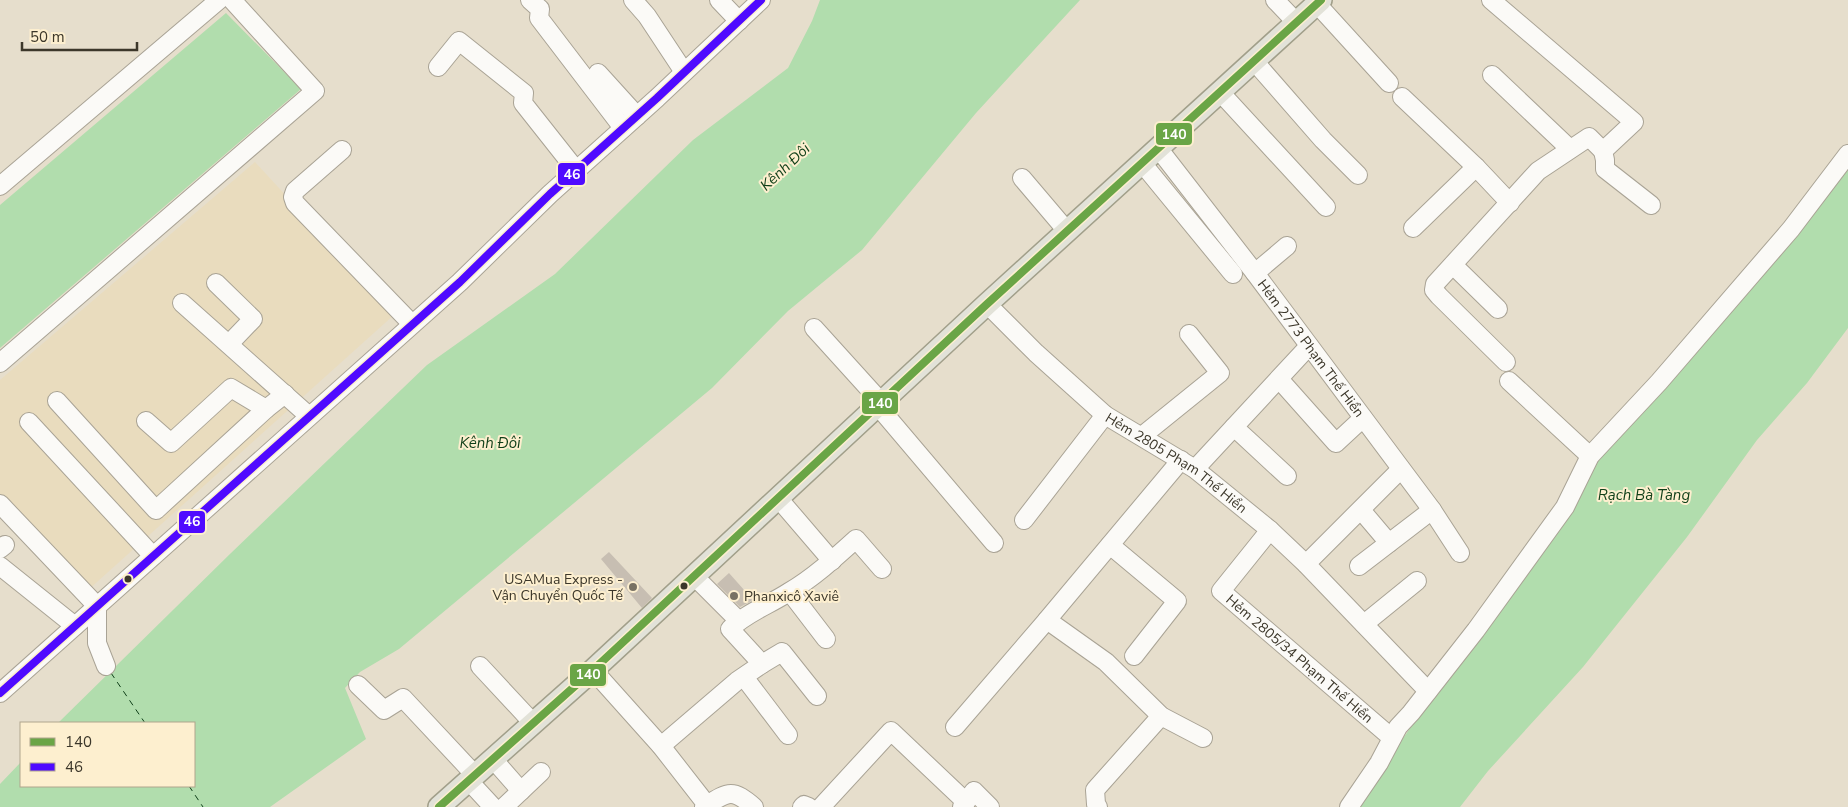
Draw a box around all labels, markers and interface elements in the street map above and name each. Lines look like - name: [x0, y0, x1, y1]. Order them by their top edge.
- scale bar: [22, 20, 138, 52]
- text: 50 m: [30, 27, 65, 47]
- line badge: 140: [1155, 122, 1193, 146]
- text: 140: [1161, 125, 1187, 144]
- water label: Kênh Đôi: [756, 139, 815, 195]
- line badge: 46: [557, 162, 586, 186]
- text: 46: [564, 165, 580, 184]
- street label: Hẻm 2773 Phạm Thế Hiển: [1253, 275, 1369, 421]
- line badge: 140: [861, 391, 899, 415]
- text: 140: [867, 394, 893, 413]
- street label: Hẻm 2805 Phạm Thế Hiển: [1102, 408, 1251, 517]
- water label: Kênh Đôi: [459, 433, 521, 453]
- water label: Rạch Bà Tàng: [1598, 485, 1690, 505]
- line badge: 46: [178, 510, 206, 534]
- text: 46: [184, 512, 200, 531]
- place label: USAMua Express - Vận Chuyển Quốc Tế: [492, 570, 624, 605]
- unlabelled marker: [123, 574, 133, 584]
- marker: USAMua Express - Vận Chuyển Quốc Tế: [627, 581, 639, 593]
- unlabelled marker: [679, 581, 689, 591]
- place label: Phanxicô Xaviê: [744, 587, 839, 606]
- marker: Phanxicô Xaviê: [728, 590, 740, 602]
- street label: Hẻm 2805/34 Phạm Thế Hiển: [1222, 590, 1377, 727]
- line badge: 140: [569, 663, 607, 687]
- text: 140: [575, 665, 601, 684]
- legend: [20, 722, 195, 787]
- text: 140: [65, 732, 92, 752]
- text: 46: [65, 757, 83, 777]

